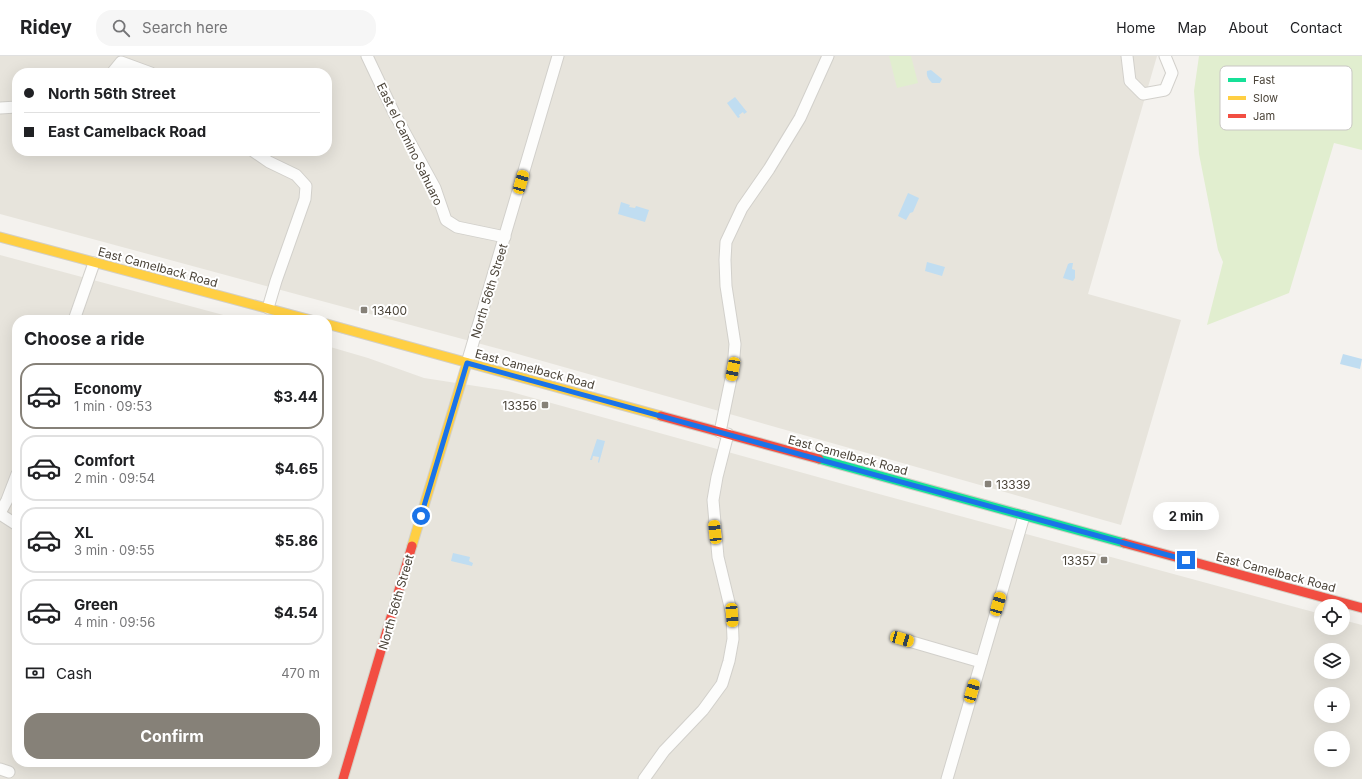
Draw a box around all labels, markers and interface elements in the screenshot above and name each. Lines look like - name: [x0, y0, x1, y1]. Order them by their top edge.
- search box: [96, 10, 376, 46]
- text: Ridey: [20, 16, 72, 39]
- icon: search: [110, 17, 132, 39]
- text: Search here: [142, 18, 228, 37]
- text: Home: [1116, 19, 1155, 36]
- text: Map: [1177, 19, 1207, 36]
- text: About: [1229, 19, 1268, 36]
- text: Contact: [1290, 19, 1342, 36]
- legend: [1220, 66, 1352, 130]
- text: Fast: [1253, 73, 1275, 87]
- street label: East el Camino Sahuaro: [374, 80, 446, 208]
- text: North 56th Street: [48, 84, 176, 103]
- text: Slow: [1253, 91, 1278, 105]
- text: Jam: [1253, 109, 1275, 123]
- text: East Camelback Road: [48, 122, 206, 141]
- car: [512, 169, 530, 195]
- street label: North 56th Street: [467, 242, 511, 340]
- street label: East Camelback Road: [96, 244, 220, 290]
- place label: 13400: [372, 303, 407, 318]
- marker: 13400: [359, 305, 369, 315]
- text: Choose a ride: [24, 328, 145, 349]
- street label: East Camelback Road: [473, 346, 597, 392]
- car: [725, 356, 741, 382]
- icon: car: [26, 378, 62, 414]
- text: Economy: [74, 379, 142, 398]
- text: $3.44: [274, 387, 318, 406]
- text: 1 min · 09:53: [74, 398, 152, 414]
- place label: 13356: [503, 398, 537, 413]
- marker: 13356: [540, 400, 550, 410]
- street label: East Camelback Road: [786, 432, 910, 478]
- icon: car: [26, 450, 62, 486]
- text: Comfort: [74, 451, 135, 470]
- text: $4.65: [275, 459, 318, 478]
- text: 2 min · 09:54: [74, 470, 155, 486]
- place label: 13339: [996, 477, 1031, 492]
- marker: 13339: [983, 479, 993, 489]
- callout: 2 min: [1153, 502, 1219, 530]
- route start: [412, 507, 430, 525]
- text: 2 min: [1169, 508, 1203, 524]
- car: [708, 519, 722, 545]
- icon: car: [26, 522, 62, 558]
- text: XL: [74, 523, 94, 542]
- text: $5.86: [275, 531, 318, 550]
- text: 3 min · 09:55: [74, 542, 155, 558]
- street label: East Camelback Road: [1214, 549, 1338, 595]
- route end: [1177, 551, 1195, 569]
- street label: North 56th Street: [375, 553, 417, 651]
- place label: 13357: [1062, 553, 1096, 568]
- marker: 13357: [1099, 555, 1109, 565]
- car: [989, 591, 1007, 617]
- icon: car: [26, 594, 62, 630]
- text: Green: [74, 595, 118, 614]
- map controls: [1314, 599, 1350, 767]
- button: locate: [1314, 599, 1350, 635]
- text: $4.54: [274, 603, 318, 622]
- car: [725, 603, 739, 627]
- text: 4 min · 09:56: [74, 614, 155, 630]
- car: [889, 630, 915, 648]
- button: layers: [1314, 643, 1350, 679]
- icon: cash: [24, 662, 46, 684]
- text: Cash: [56, 664, 92, 683]
- text: 470 m: [281, 665, 320, 681]
- car: [963, 678, 981, 704]
- button: +: [1314, 687, 1350, 723]
- button: Confirm: [24, 713, 320, 759]
- button: −: [1314, 731, 1350, 767]

